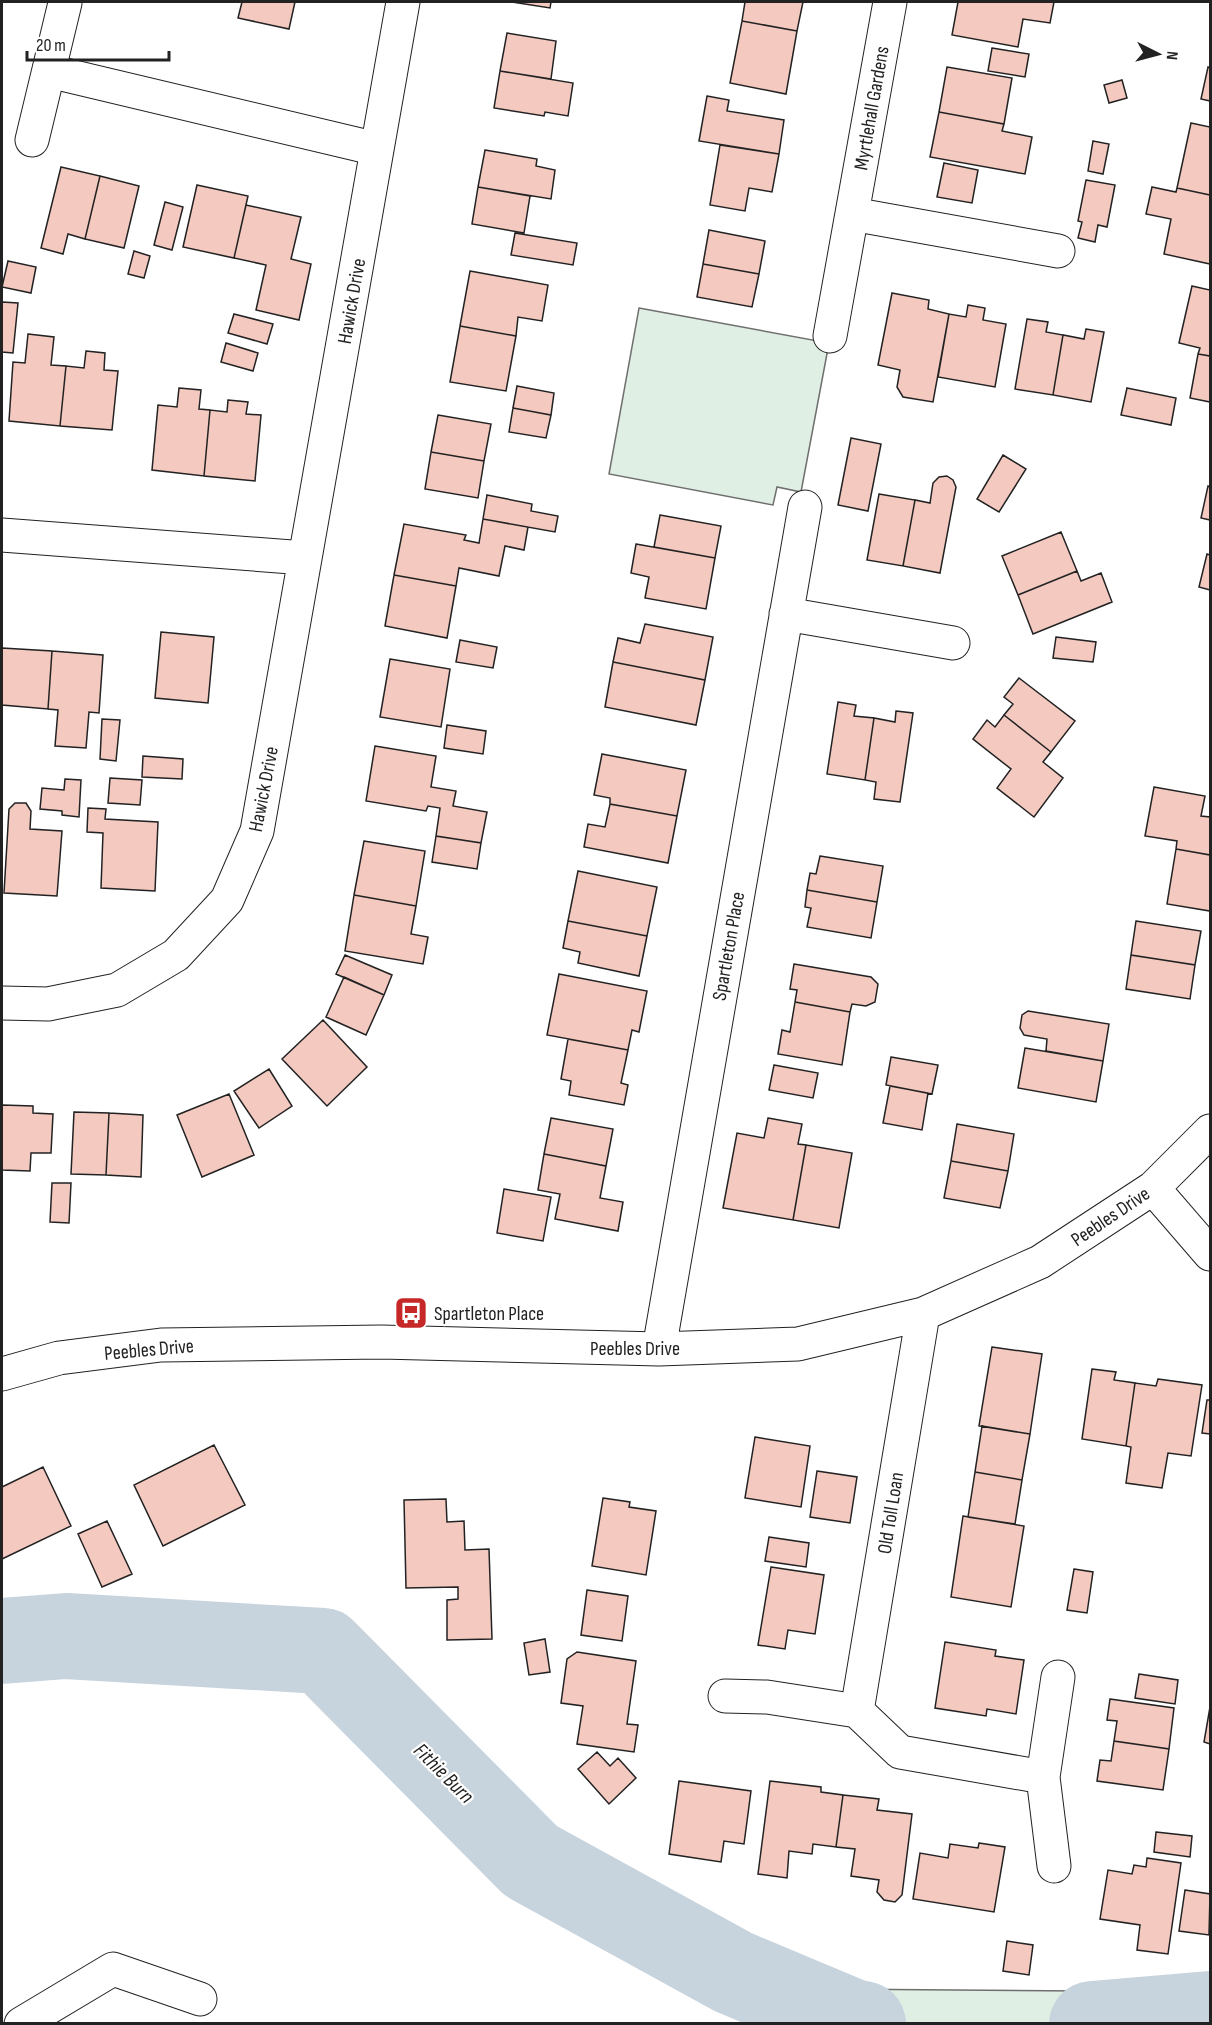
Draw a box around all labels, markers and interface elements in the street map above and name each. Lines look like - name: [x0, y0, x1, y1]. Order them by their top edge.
- scale bar: [27, 24, 170, 62]
- north arrow: [1128, 24, 1188, 84]
- text: 20 m: [36, 35, 66, 56]
- street label: Myrtlehall Gardens: [849, 44, 895, 172]
- text: N: [1162, 50, 1181, 61]
- street label: Hawick Drive: [333, 257, 371, 346]
- street label: Hawick Drive: [244, 744, 284, 834]
- street label: Spartleton Place: [708, 890, 750, 1002]
- street label: Peebles Drive: [1067, 1182, 1155, 1252]
- bus stop icon: Spartleton Place: [393, 1295, 429, 1331]
- place label: Spartleton Place: [434, 1302, 544, 1326]
- street label: Peebles Drive: [103, 1334, 195, 1366]
- street label: Peebles Drive: [590, 1337, 680, 1361]
- street label: Old Toll Loan: [873, 1471, 909, 1556]
- water label: Fithie Burn: [408, 1738, 479, 1809]

